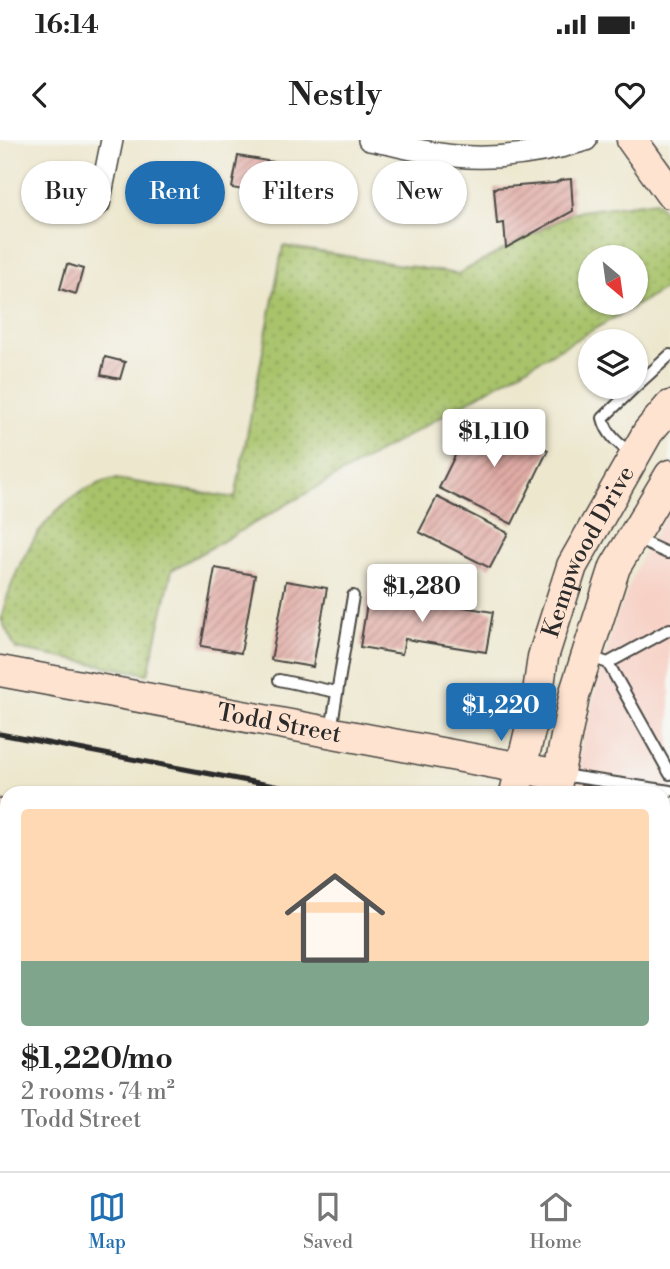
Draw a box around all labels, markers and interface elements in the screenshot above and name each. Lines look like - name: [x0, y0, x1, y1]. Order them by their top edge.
- text: 16:14: [35, 9, 99, 41]
- text: Nestly: [288, 75, 382, 115]
- icon: back: [21, 76, 59, 114]
- icon: heart: [611, 76, 649, 114]
- chip: Buy: [21, 161, 111, 224]
- chip: Rent: [125, 161, 225, 224]
- chip: Filters: [239, 161, 358, 224]
- chip: New: [372, 161, 467, 224]
- north arrow: [578, 245, 648, 315]
- map controls: [578, 245, 648, 399]
- button: layers: [578, 329, 648, 399]
- pin: $1,110: [437, 410, 551, 469]
- text: $1,110: [458, 418, 530, 446]
- street label: Kempwood Drive: [536, 461, 642, 641]
- pin: $1,280: [365, 564, 479, 624]
- text: $1,280: [383, 573, 461, 601]
- pin: $1,220: [444, 684, 558, 743]
- text: $1,220: [462, 692, 540, 720]
- street label: Todd Street: [215, 698, 344, 750]
- icon: home: [272, 855, 398, 981]
- text: $1,220/mo: [21, 1040, 173, 1078]
- text: 2 rooms · 74 m²: [21, 1078, 175, 1106]
- text: Todd Street: [21, 1106, 141, 1134]
- tab: Map: [88, 1188, 126, 1254]
- tab: Saved: [303, 1188, 353, 1254]
- tab: Home: [530, 1188, 582, 1254]

